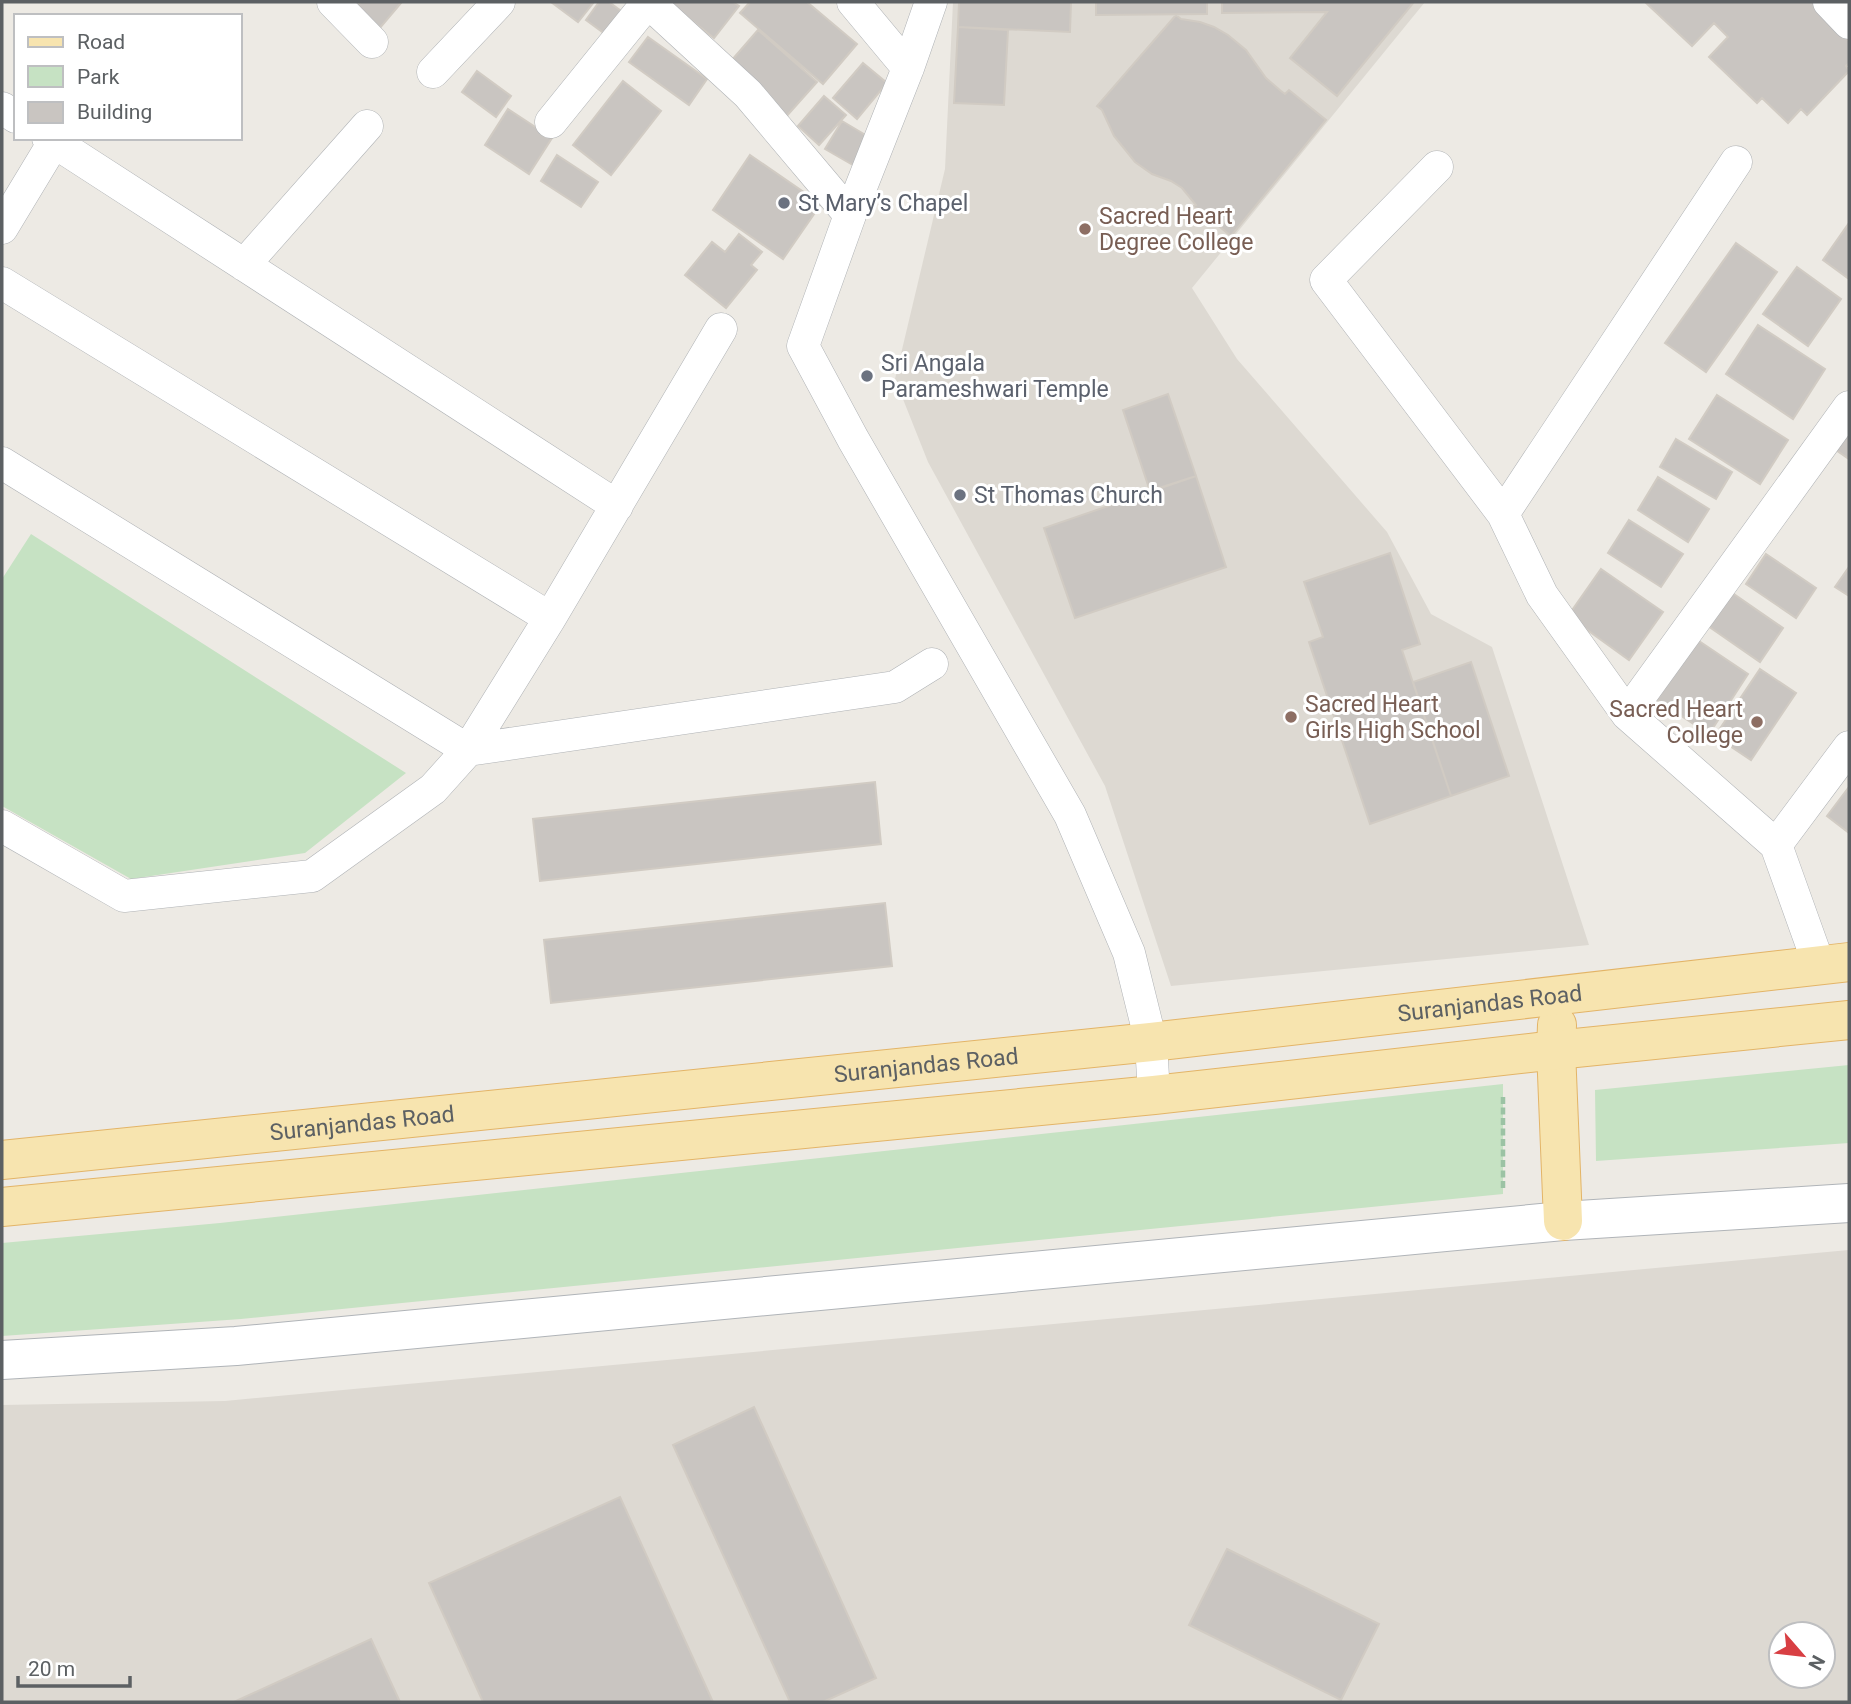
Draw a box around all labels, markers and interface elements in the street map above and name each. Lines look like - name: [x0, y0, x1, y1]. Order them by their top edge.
- legend: [14, 14, 242, 140]
- text: Road: [77, 30, 125, 54]
- text: Park: [77, 65, 120, 89]
- text: Building: [77, 100, 152, 124]
- place label: St Mary’s Chapel: [798, 190, 968, 217]
- marker: St Mary’s Chapel: [776, 195, 792, 211]
- place label: Sacred Heart Degree College: [1099, 203, 1253, 256]
- marker: Sacred Heart Degree College: [1077, 221, 1093, 237]
- place label: Sri Angala Parameshwari Temple: [881, 350, 1109, 403]
- marker: Sri Angala Parameshwari Temple: [859, 368, 875, 384]
- place label: St Thomas Church: [974, 482, 1163, 509]
- marker: St Thomas Church: [952, 487, 968, 503]
- place label: Sacred Heart Girls High School: [1305, 691, 1481, 744]
- place label: Sacred Heart College: [1609, 696, 1743, 749]
- marker: Sacred Heart Girls High School: [1283, 709, 1299, 725]
- marker: Sacred Heart College: [1749, 714, 1765, 730]
- street label: Suranjandas Road: [1396, 980, 1584, 1028]
- street label: Suranjandas Road: [833, 1043, 1020, 1088]
- street label: Suranjandas Road: [268, 1101, 456, 1146]
- north arrow: [1767, 1620, 1837, 1690]
- scale bar: [18, 1644, 130, 1688]
- text: N: [1803, 1651, 1830, 1674]
- text: 20 m: [28, 1657, 75, 1681]

